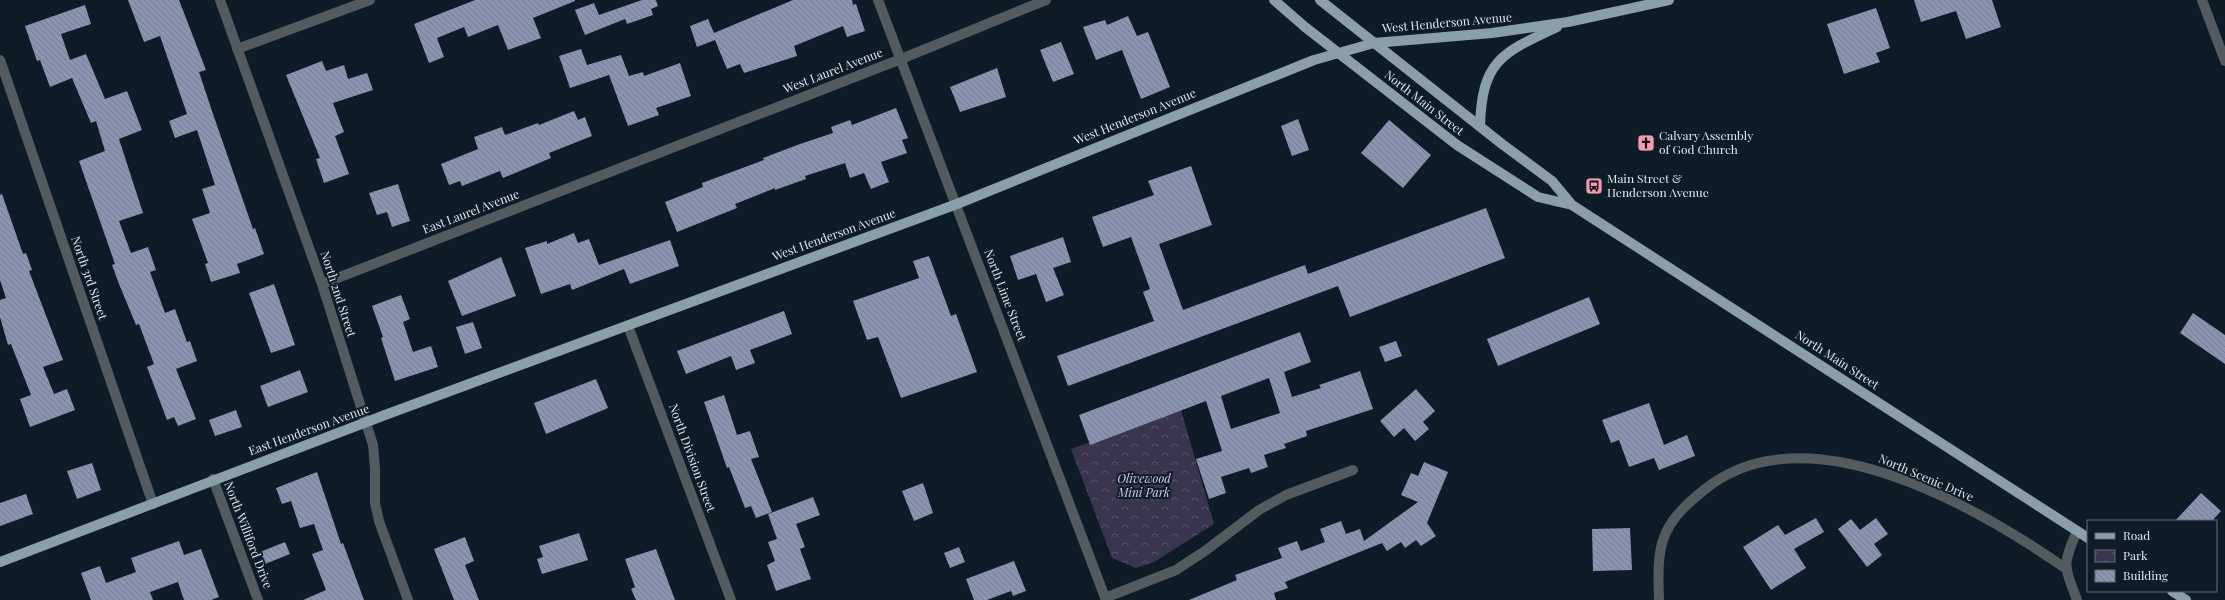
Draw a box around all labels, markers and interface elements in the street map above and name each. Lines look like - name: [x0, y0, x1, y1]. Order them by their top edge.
- street label: West Henderson Avenue: [1380, 8, 1513, 36]
- street label: West Laurel Avenue: [780, 44, 885, 97]
- street label: North Main Street: [1382, 66, 1468, 139]
- street label: West Henderson Avenue: [1070, 84, 1198, 148]
- place label: Calvary Assembly of God Church: [1659, 127, 1753, 157]
- church icon: Calvary Assembly of God Church: [1636, 133, 1656, 153]
- place label: Main Street & Henderson Avenue: [1607, 170, 1709, 200]
- bus stop icon: Main Street & Henderson Avenue: [1584, 176, 1604, 196]
- street label: East Laurel Avenue: [420, 185, 521, 237]
- street label: West Henderson Avenue: [769, 204, 898, 264]
- street label: North 3rd Street: [68, 234, 112, 322]
- street label: North Lime Street: [981, 247, 1031, 343]
- street label: North 2nd Street: [318, 249, 361, 339]
- street label: North Main Street: [1793, 326, 1883, 393]
- street label: East Henderson Avenue: [246, 400, 371, 458]
- street label: North Division Street: [666, 401, 720, 515]
- street label: North Scenic Drive: [1876, 450, 1976, 504]
- park label: Olivewood Mini Park: [1117, 470, 1171, 500]
- street label: North Williford Drive: [221, 479, 277, 590]
- legend: [2087, 520, 2217, 592]
- text: Road: [2123, 527, 2150, 543]
- text: Park: [2123, 547, 2148, 563]
- text: Building: [2123, 567, 2169, 583]

